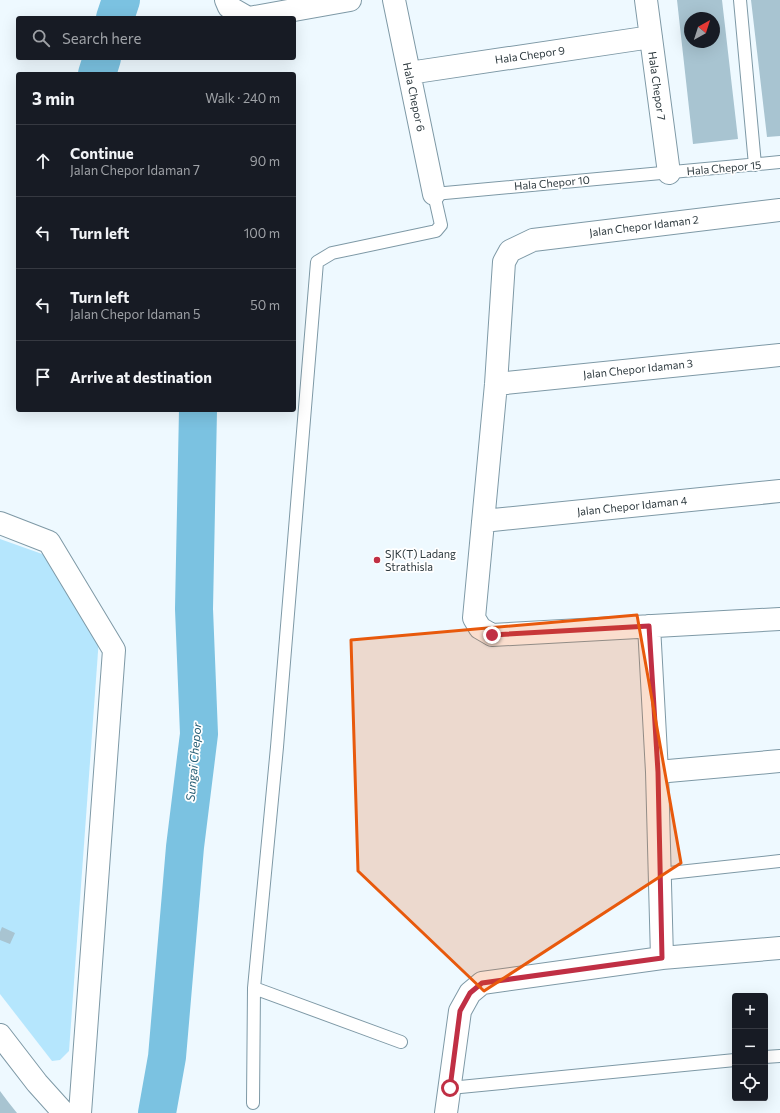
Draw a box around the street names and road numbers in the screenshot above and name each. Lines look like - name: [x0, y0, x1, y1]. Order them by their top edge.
- street label: Hala Chepor 9: [494, 43, 566, 66]
- street label: Hala Chepor 7: [646, 51, 669, 122]
- street label: Hala Chepor 6: [401, 61, 428, 133]
- street label: Hala Chepor 15: [686, 158, 762, 177]
- street label: Hala Chepor 10: [514, 173, 590, 192]
- street label: Jalan Chepor Idaman 2: [588, 212, 700, 240]
- street label: Jalan Chepor Idaman 3: [582, 356, 694, 382]
- street label: Jalan Chepor Idaman 4: [576, 493, 688, 519]

